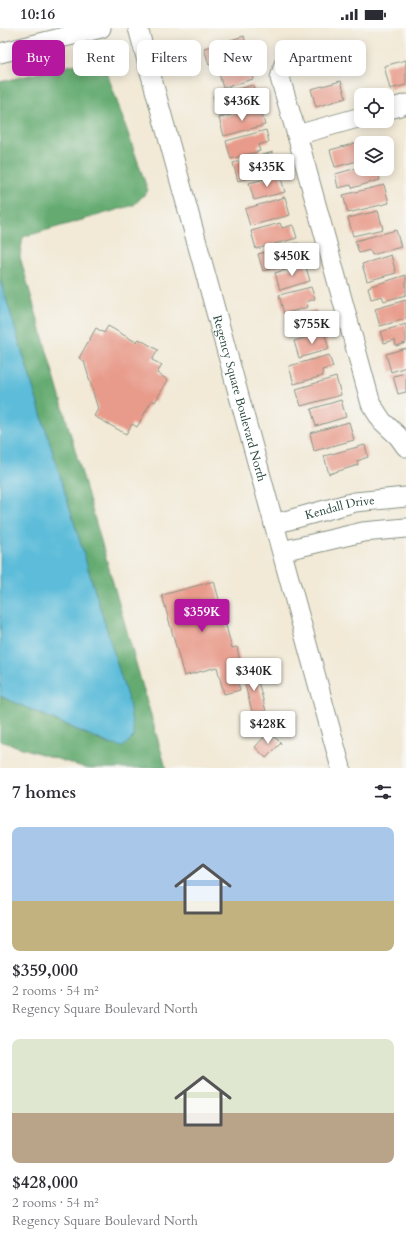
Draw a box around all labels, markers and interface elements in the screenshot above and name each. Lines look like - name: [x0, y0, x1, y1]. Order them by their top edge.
- text: 10:16: [20, 4, 55, 24]
- chip: Buy: [12, 40, 65, 76]
- chip: Rent: [73, 40, 129, 76]
- chip: Filters: [137, 40, 201, 76]
- chip: New: [209, 40, 267, 76]
- chip: Apartment: [275, 40, 366, 76]
- pin: $436K: [214, 88, 270, 122]
- map controls: [354, 88, 394, 176]
- button: locate: [354, 88, 394, 128]
- text: $436K: [223, 92, 261, 110]
- button: layers: [354, 136, 394, 176]
- pin: $435K: [239, 154, 295, 188]
- text: $435K: [248, 158, 286, 176]
- pin: $450K: [264, 243, 320, 277]
- text: $450K: [273, 247, 311, 265]
- pin: $755K: [284, 311, 340, 345]
- street label: Regency Square Boulevard North: [209, 313, 270, 484]
- text: $755K: [293, 315, 331, 333]
- street label: Kendall Drive: [303, 492, 375, 523]
- pin: $359K: [174, 599, 230, 633]
- text: $359K: [183, 603, 221, 621]
- pin: $340K: [226, 658, 282, 692]
- text: $340K: [235, 662, 273, 680]
- pin: $428K: [240, 711, 296, 745]
- text: $428K: [249, 715, 287, 733]
- text: 7 homes: [12, 781, 76, 804]
- icon: filters: [372, 781, 394, 803]
- icon: home: [167, 853, 239, 925]
- text: $359,000: [12, 959, 78, 982]
- text: 2 rooms · 54 m²: [12, 982, 99, 1000]
- text: Regency Square Boulevard North: [12, 1000, 198, 1018]
- icon: home: [167, 1065, 239, 1137]
- text: $428,000: [12, 1171, 78, 1194]
- text: 2 rooms · 54 m²: [12, 1194, 99, 1212]
- text: Regency Square Boulevard North: [12, 1212, 198, 1230]

